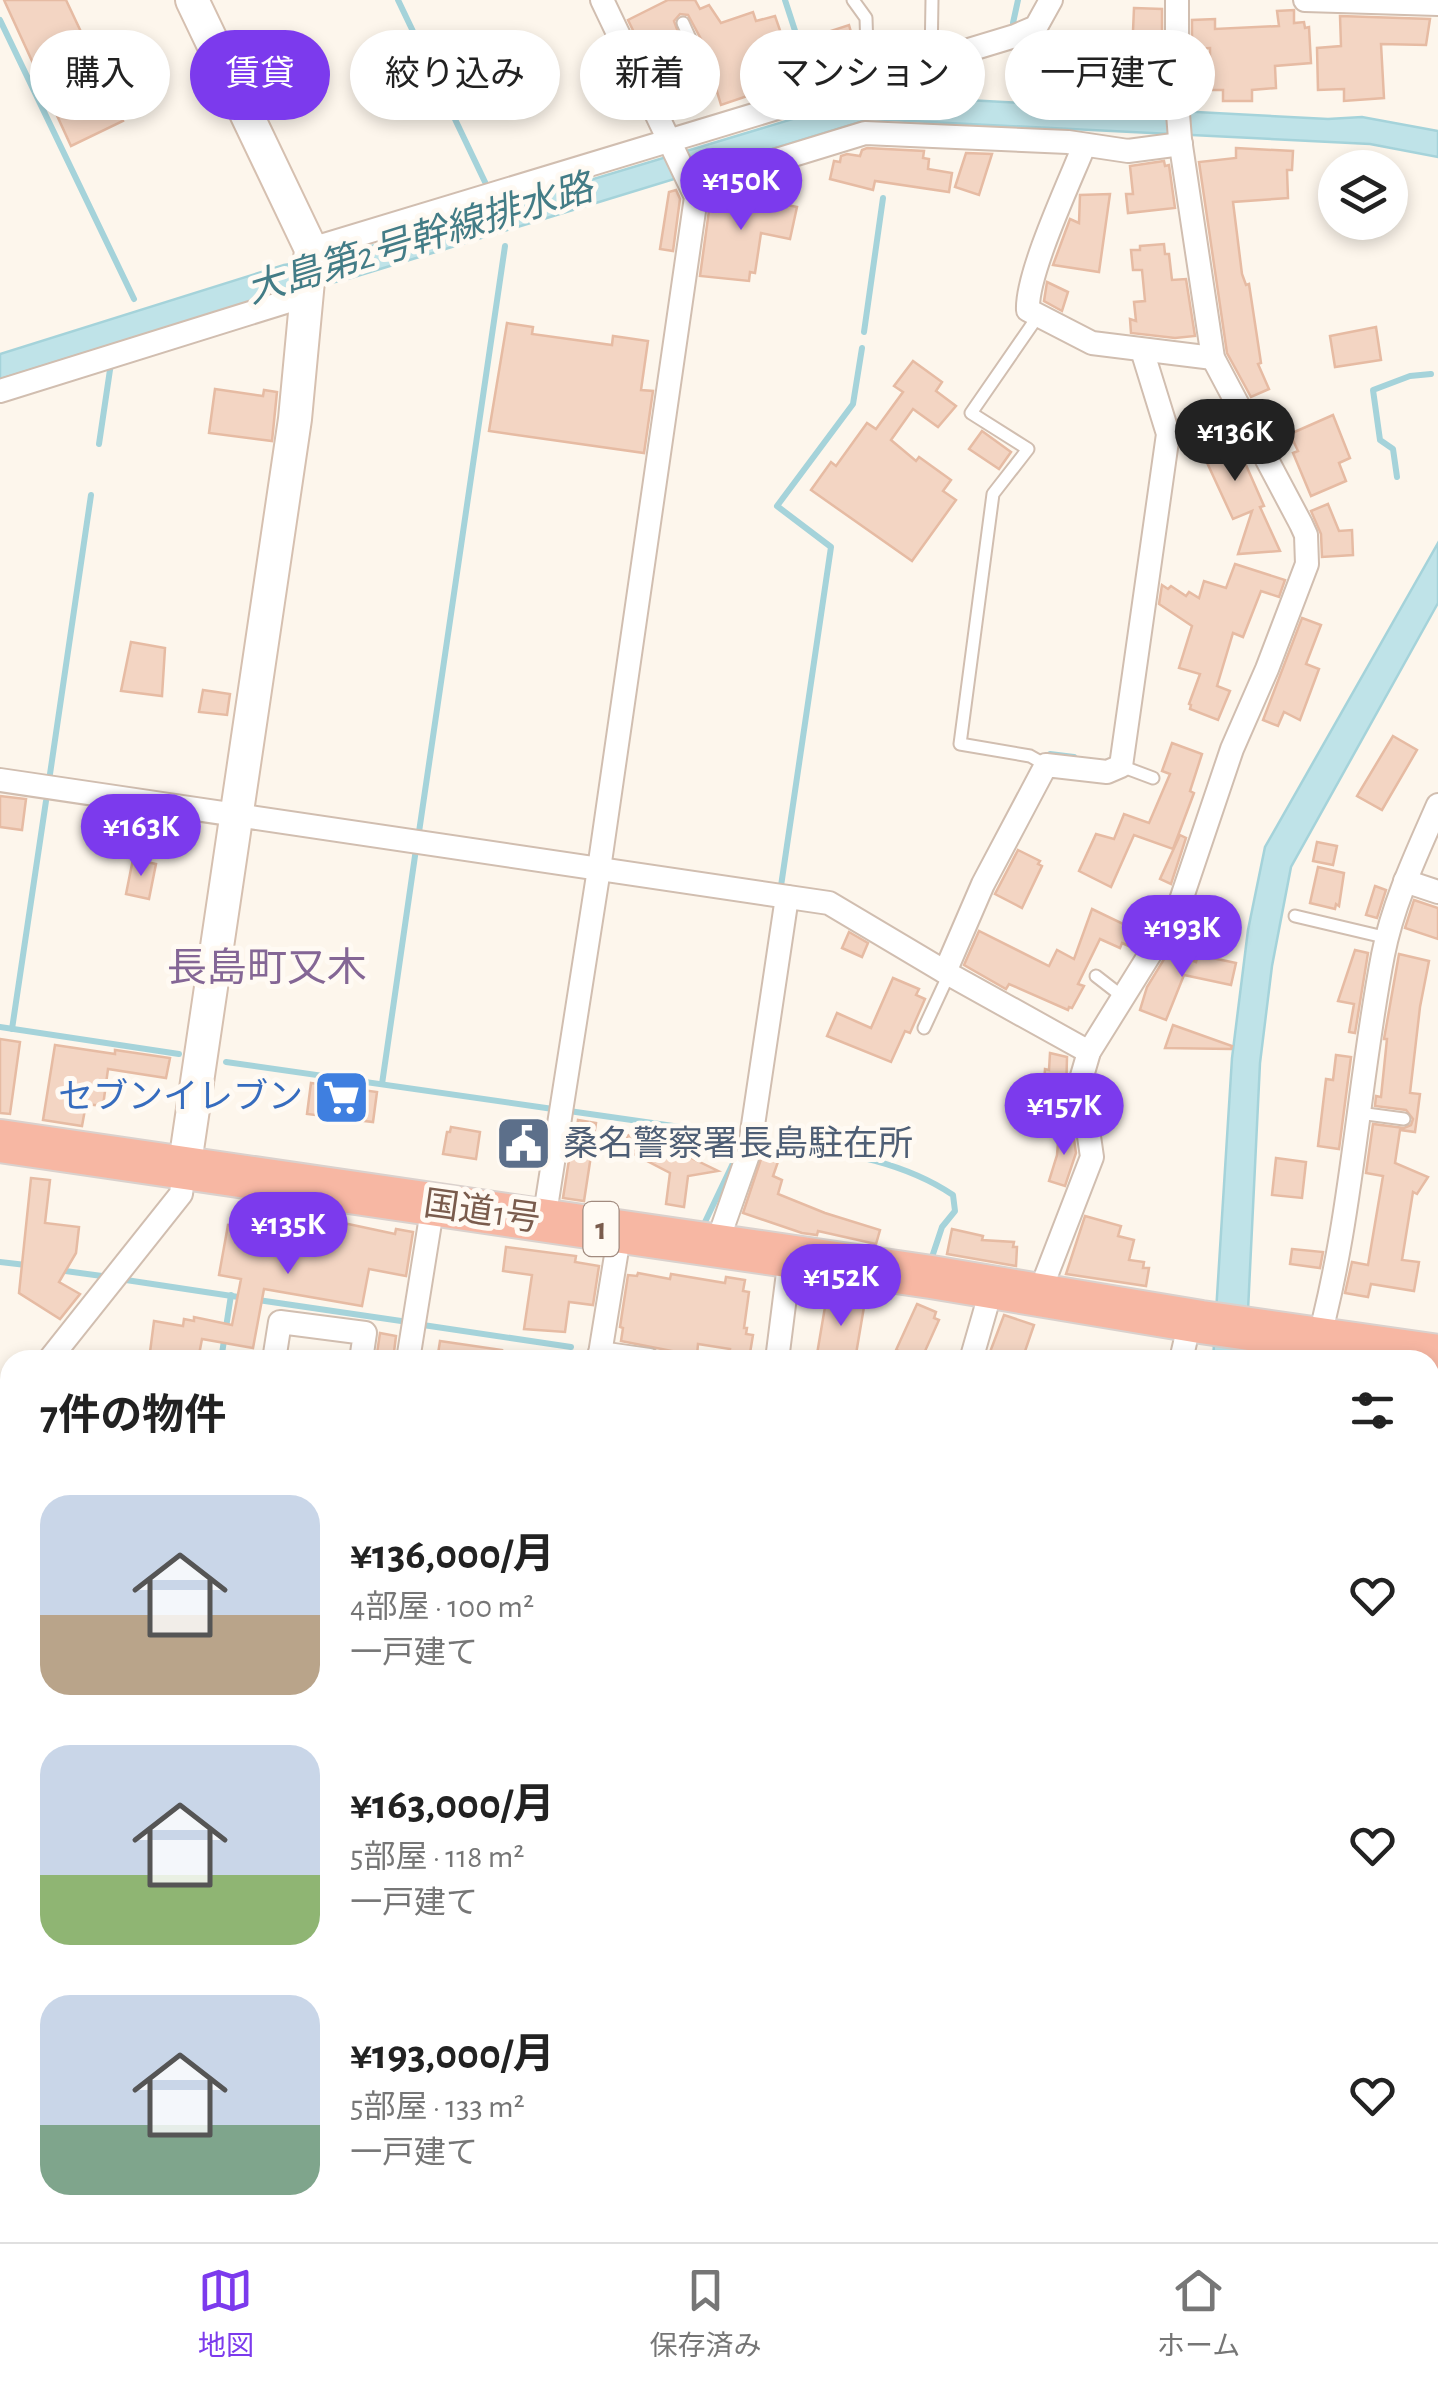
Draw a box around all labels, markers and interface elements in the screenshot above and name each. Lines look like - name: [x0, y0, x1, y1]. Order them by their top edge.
- chip: 購入: [30, 30, 170, 120]
- chip: 賃貸: [190, 30, 330, 120]
- chip: 絞り込み: [350, 30, 560, 120]
- chip: 新着: [580, 30, 720, 120]
- chip: マンション: [740, 30, 985, 120]
- chip: 一戸建て: [1005, 30, 1215, 120]
- pin: ¥150K: [671, 148, 811, 233]
- map controls: [1318, 150, 1408, 240]
- button: layers: [1318, 150, 1408, 240]
- text: ¥150K: [702, 164, 780, 196]
- water label: 大島第2号幹線排水路: [242, 166, 600, 311]
- pin: ¥136K: [1165, 399, 1305, 484]
- text: ¥136K: [1197, 415, 1273, 447]
- pin: ¥163K: [71, 794, 211, 879]
- text: ¥163K: [103, 810, 179, 842]
- pin: ¥193K: [1112, 895, 1252, 980]
- text: ¥193K: [1144, 911, 1220, 943]
- district label: 長島町又木: [167, 947, 367, 989]
- supermarket icon: セブンイレブン: [312, 1067, 372, 1127]
- pin: ¥157K: [994, 1073, 1134, 1158]
- place label: セブンイレブン: [58, 1078, 303, 1115]
- text: ¥157K: [1027, 1089, 1101, 1121]
- public building icon: 桑名警察署長島駐在所: [494, 1114, 554, 1174]
- place label: 桑名警察署長島駐在所: [563, 1125, 913, 1162]
- street label: 国道1号: [422, 1185, 543, 1237]
- pin: ¥135K: [218, 1192, 358, 1277]
- road number: 1: [584, 1202, 618, 1256]
- text: ¥135K: [251, 1208, 325, 1240]
- pin: ¥152K: [771, 1244, 911, 1329]
- text: ¥152K: [803, 1260, 879, 1292]
- icon: filters: [1345, 1383, 1400, 1438]
- text: 7件の物件: [40, 1395, 226, 1437]
- text: ¥136,000/月: [350, 1534, 555, 1576]
- icon: home: [120, 1535, 240, 1655]
- icon: heart: [1345, 1568, 1400, 1623]
- text: 4部屋 · 100 m²: [350, 1591, 534, 1623]
- text: 一戸建て: [350, 1637, 478, 1669]
- text: ¥163,000/月: [350, 1784, 555, 1826]
- icon: home: [120, 1785, 240, 1905]
- icon: heart: [1345, 1818, 1400, 1873]
- text: 5部屋 · 118 m²: [350, 1841, 525, 1873]
- text: 一戸建て: [350, 1887, 478, 1919]
- text: ¥193,000/月: [350, 2034, 555, 2076]
- icon: home: [120, 2035, 240, 2155]
- icon: heart: [1345, 2068, 1400, 2123]
- text: 5部屋 · 133 m²: [350, 2091, 525, 2123]
- text: 一戸建て: [350, 2137, 478, 2169]
- tab: 地図: [198, 2263, 254, 2364]
- tab: 保存済み: [649, 2263, 761, 2364]
- tab: ホーム: [1157, 2263, 1240, 2364]

